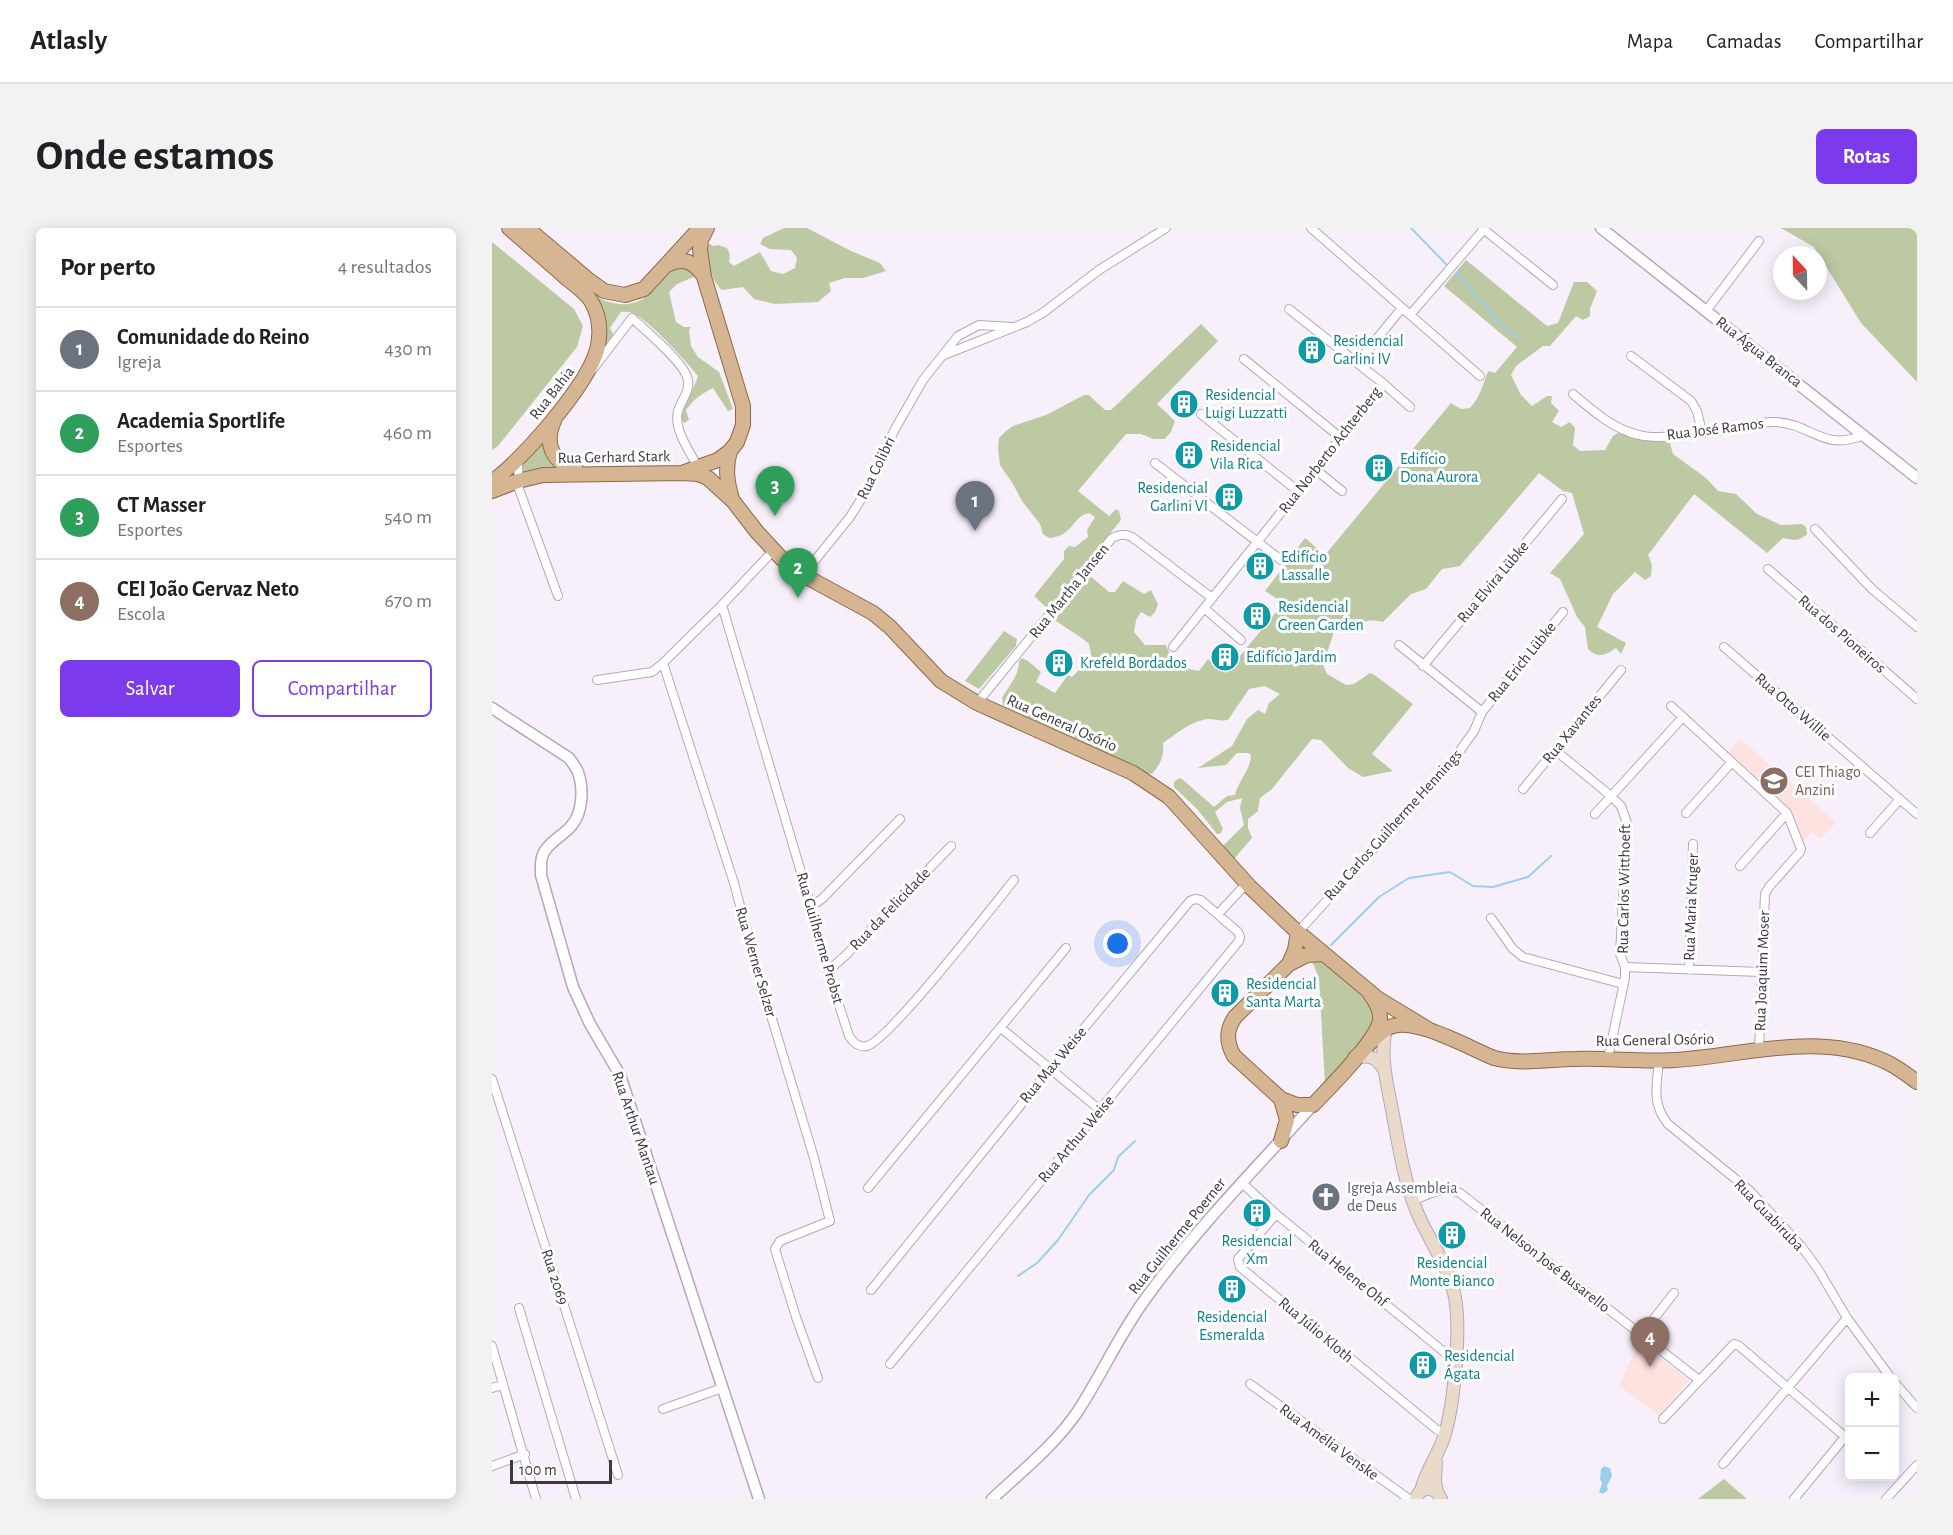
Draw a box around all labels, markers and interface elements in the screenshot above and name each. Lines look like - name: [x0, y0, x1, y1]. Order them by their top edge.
- text: Atlasly: [30, 27, 107, 55]
- text: Mapa: [1627, 31, 1673, 52]
- text: Camadas: [1706, 31, 1781, 52]
- text: Compartilhar: [1814, 31, 1923, 52]
- button: Rotas: [1816, 129, 1917, 184]
- text: Onde estamos: [36, 135, 274, 177]
- north arrow: [1773, 246, 1827, 300]
- text: Por perto: [60, 254, 156, 280]
- text: 4 resultados: [338, 257, 432, 277]
- street label: Rua Água Branca: [1713, 312, 1806, 390]
- text: Comunidade do Reino: [117, 326, 309, 348]
- place label: Residencial Garlini IV: [1333, 333, 1404, 367]
- building icon: Residencial Garlini IV: [1296, 334, 1328, 366]
- text: 1: [76, 339, 83, 359]
- text: 430 m: [384, 339, 432, 359]
- text: Igreja: [117, 352, 162, 372]
- street label: Rua Bahia: [527, 364, 577, 422]
- street label: Rua Norberto Achterberg: [1276, 384, 1384, 516]
- place label: Residencial Luigi Luzzatti: [1205, 387, 1287, 421]
- building icon: Residencial Luigi Luzzatti: [1168, 388, 1200, 420]
- text: Academia Sportlife: [117, 410, 285, 432]
- street label: Rua José Ramos: [1666, 415, 1764, 443]
- text: 2: [75, 423, 84, 443]
- text: 460 m: [383, 423, 432, 443]
- street label: Rua Colibri: [854, 434, 898, 502]
- text: Esportes: [117, 436, 183, 456]
- place label: Residencial Vila Rica: [1210, 438, 1281, 472]
- building icon: Residencial Vila Rica: [1173, 439, 1205, 471]
- street label: Rua Gerhard Stark: [558, 448, 671, 466]
- place label: Edifício Dona Aurora: [1400, 451, 1479, 485]
- building icon: Edifício Dona Aurora: [1363, 452, 1395, 484]
- pin: 3: [756, 466, 794, 516]
- place label: Residencial Garlini VI: [1137, 480, 1208, 514]
- building icon: Residencial Garlini VI: [1213, 481, 1245, 513]
- pin: 1: [956, 482, 994, 531]
- text: CT Masser: [117, 494, 206, 516]
- text: 3: [75, 507, 84, 527]
- text: 540 m: [384, 507, 432, 527]
- text: Esportes: [117, 520, 183, 540]
- street label: Rua Elvira Lübke: [1454, 538, 1532, 626]
- street label: Rua Martha Jansen: [1026, 541, 1112, 641]
- pin: 2: [778, 548, 818, 598]
- place label: Edifício Lassalle: [1281, 549, 1330, 583]
- building icon: Edifício Lassalle: [1244, 550, 1276, 582]
- text: CEI João Gervaz Neto: [117, 578, 299, 600]
- text: 4: [74, 591, 85, 611]
- text: 670 m: [384, 591, 432, 611]
- street label: Rua dos Pioneiros: [1795, 592, 1889, 676]
- place label: Residencial Green Garden: [1278, 599, 1364, 633]
- building icon: Residencial Green Garden: [1241, 600, 1273, 632]
- text: Escola: [117, 604, 166, 624]
- street label: Rua Erich Lübke: [1485, 619, 1559, 705]
- building icon: Edifício Jardim: [1209, 641, 1241, 673]
- building icon: Krefeld Bordados: [1043, 647, 1075, 679]
- place label: Edifício Jardim: [1246, 649, 1337, 665]
- place label: Krefeld Bordados: [1080, 655, 1187, 671]
- button: Salvar: [60, 660, 240, 717]
- button: Compartilhar: [252, 660, 432, 717]
- street label: Rua Otto Willie: [1752, 670, 1834, 744]
- street label: Rua Xavantes: [1540, 691, 1605, 766]
- street label: Rua General Osório: [1005, 692, 1120, 755]
- street label: Rua Carlos Guilherme Hennings: [1321, 746, 1465, 904]
- place label: CEI Thiago Anzini: [1795, 764, 1861, 798]
- school or university icon: CEI Thiago Anzini: [1758, 765, 1790, 797]
- street label: Rua Carlos Witthoeft: [1615, 824, 1633, 954]
- street label: Rua Maria Kruger: [1681, 852, 1701, 961]
- street label: Rua da Felicidade: [847, 865, 933, 953]
- street label: Rua Guilherme Probst: [794, 870, 846, 1006]
- street label: Rua Werner Selzer: [733, 905, 780, 1020]
- street label: Rua Joaquim Moser: [1752, 909, 1772, 1032]
- your location: [1103, 929, 1132, 958]
- place label: Residencial Santa Marta: [1246, 976, 1321, 1010]
- building icon: Residencial Santa Marta: [1209, 977, 1241, 1009]
- street label: Rua Max Weise: [1017, 1024, 1089, 1106]
- street label: Rua General Osório: [1596, 1031, 1715, 1049]
- street label: Rua Arthur Mantau: [609, 1069, 663, 1187]
- street label: Rua Arthur Weise: [1035, 1092, 1117, 1186]
- street label: Rua Guilherme Poerner: [1125, 1174, 1229, 1297]
- street label: Rua Guabiruba: [1731, 1176, 1807, 1254]
- place label: Igreja Assembleia de Deus: [1347, 1180, 1458, 1214]
- church icon: Igreja Assembleia de Deus: [1310, 1181, 1342, 1213]
- building icon: Residencial Xm: [1241, 1197, 1273, 1229]
- street label: Rua Nelson José Busarello: [1477, 1204, 1613, 1316]
- building icon: Residencial Monte Bianco: [1436, 1219, 1468, 1251]
- place label: Residencial Xm: [1222, 1233, 1292, 1267]
- street label: Rua Helene Ohf: [1305, 1236, 1392, 1311]
- street label: Rua 2069: [539, 1247, 571, 1307]
- place label: Residencial Monte Bianco: [1409, 1255, 1495, 1289]
- building icon: Residencial Esmeralda: [1216, 1273, 1248, 1305]
- street label: Rua Júlio Kloth: [1276, 1294, 1356, 1366]
- place label: Residencial Esmeralda: [1197, 1309, 1267, 1343]
- pin: 4: [1630, 1318, 1670, 1367]
- place label: Residencial Ágata: [1444, 1348, 1515, 1382]
- building icon: Residencial Ágata: [1407, 1349, 1439, 1381]
- map controls: [1845, 1373, 1899, 1481]
- button: +: [1845, 1373, 1899, 1427]
- street label: Rua Amélia Venske: [1276, 1401, 1382, 1483]
- button: −: [1845, 1427, 1899, 1481]
- scale bar: [510, 1457, 612, 1484]
- text: 100 m: [519, 1462, 557, 1478]

